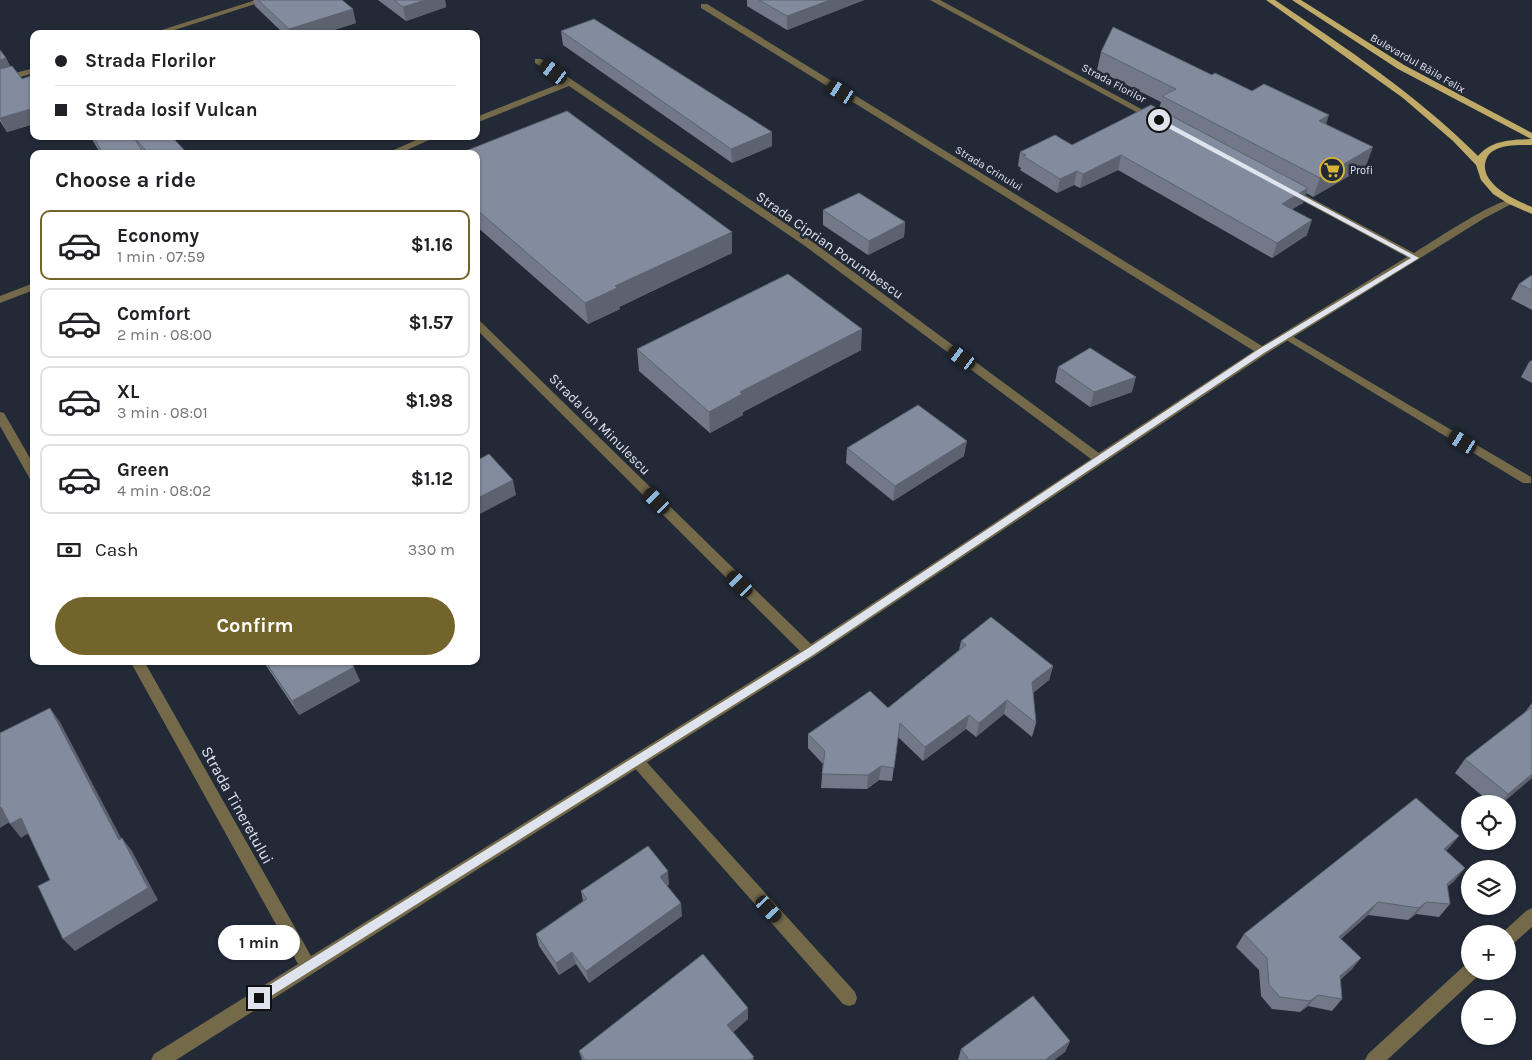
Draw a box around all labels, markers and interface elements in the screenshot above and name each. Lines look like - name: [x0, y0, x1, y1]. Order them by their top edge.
- street label: Bulevardul Băile Felix: [1368, 31, 1468, 96]
- text: Strada Florilor: [85, 50, 215, 72]
- car: [537, 57, 570, 87]
- street label: Strada Florilor: [1079, 61, 1148, 106]
- car: [824, 78, 857, 106]
- text: Strada Iosif Vulcan: [85, 99, 258, 121]
- route start: [1148, 109, 1170, 131]
- street label: Strada Crinului: [953, 143, 1025, 194]
- supermarket icon: Profi: [1319, 157, 1345, 183]
- place label: Profi: [1350, 164, 1373, 177]
- text: Choose a ride: [55, 167, 196, 193]
- street label: Strada Ciprian Porumbescu: [753, 188, 907, 303]
- icon: car: [57, 223, 102, 268]
- text: Economy: [117, 225, 199, 247]
- text: $1.16: [411, 234, 453, 256]
- text: 1 min · 07:59: [117, 247, 205, 266]
- icon: car: [57, 301, 102, 346]
- text: Comfort: [117, 303, 191, 325]
- text: $1.57: [409, 312, 453, 334]
- text: 2 min · 08:00: [117, 325, 212, 344]
- car: [945, 343, 978, 373]
- street label: Strada Ion Minulescu: [545, 370, 654, 479]
- icon: car: [57, 379, 102, 424]
- text: XL: [117, 381, 139, 403]
- text: $1.98: [405, 390, 453, 412]
- text: 3 min · 08:01: [117, 403, 208, 422]
- car: [1446, 428, 1479, 456]
- icon: car: [57, 457, 102, 502]
- text: Green: [117, 459, 169, 481]
- text: $1.12: [411, 468, 453, 490]
- text: 4 min · 08:02: [117, 481, 211, 500]
- car: [641, 485, 672, 517]
- icon: cash: [55, 536, 83, 564]
- text: Cash: [95, 539, 139, 561]
- text: 330 m: [408, 540, 455, 559]
- car: [724, 568, 755, 600]
- button: Confirm: [55, 597, 455, 655]
- street label: Strada Tineretului: [197, 743, 278, 867]
- map controls: [1461, 795, 1516, 1045]
- button: locate: [1461, 795, 1516, 850]
- button: layers: [1461, 860, 1516, 915]
- car: [753, 893, 784, 925]
- button: +: [1461, 925, 1516, 980]
- callout: 1 min: [218, 926, 300, 960]
- text: 1 min: [239, 933, 279, 952]
- route end: [248, 987, 270, 1009]
- button: −: [1461, 990, 1516, 1045]

